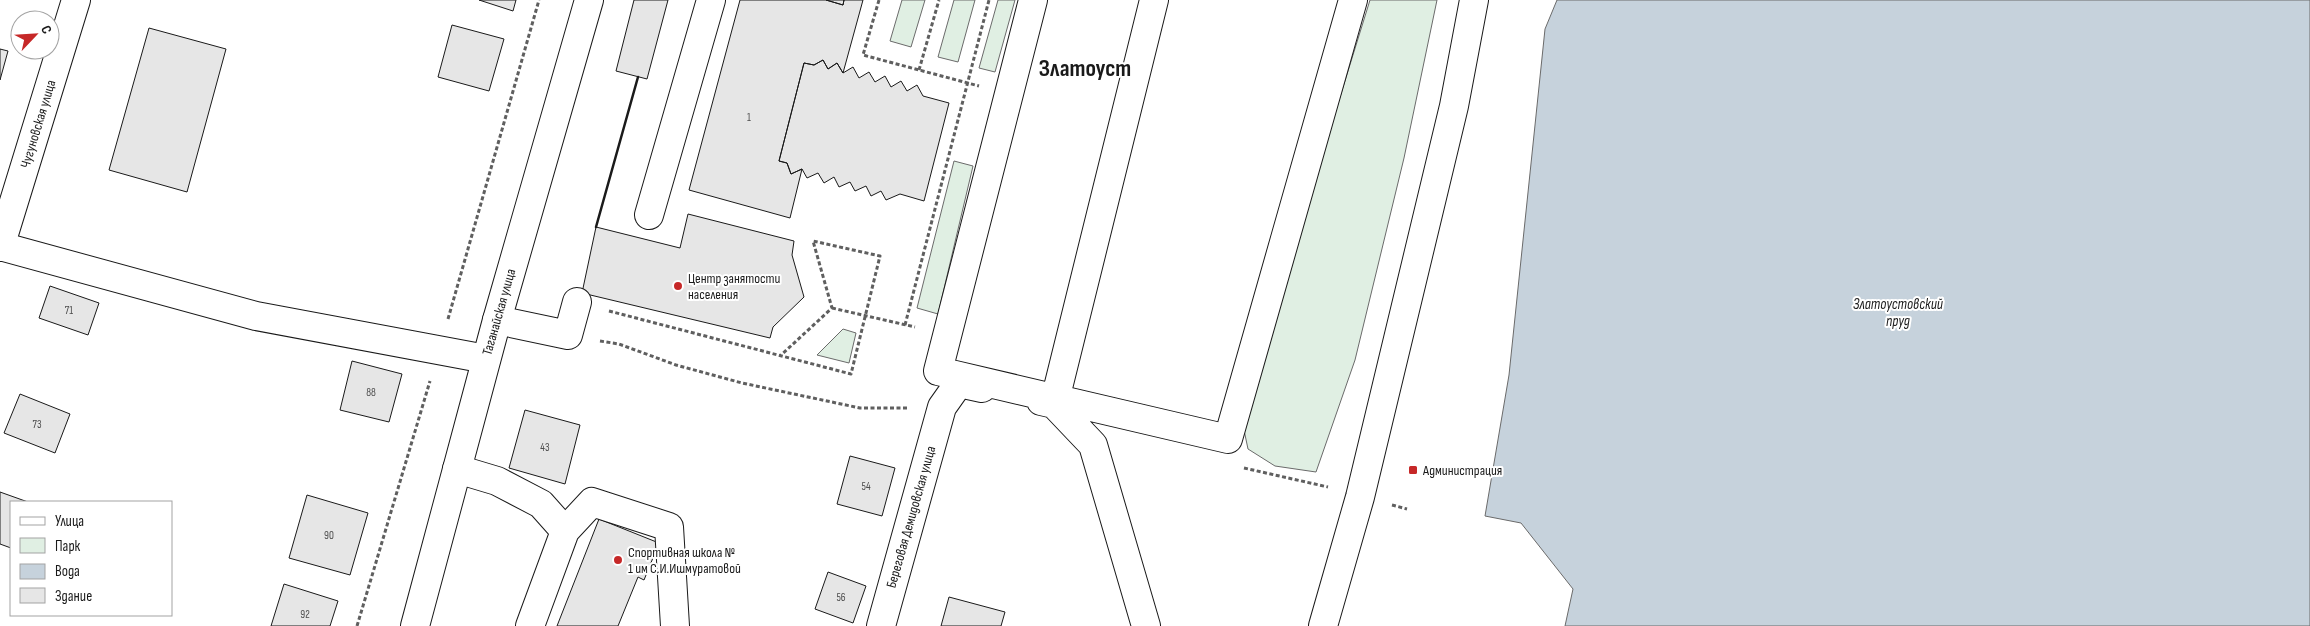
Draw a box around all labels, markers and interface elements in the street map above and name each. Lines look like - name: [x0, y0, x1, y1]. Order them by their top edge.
- north arrow: [10, 10, 60, 60]
- text: С: [37, 23, 56, 37]
- district label: Златоуст: [1039, 54, 1131, 83]
- street label: Чугуновская улица: [17, 78, 59, 170]
- house number: 1: [747, 111, 751, 124]
- street label: Таганайская улица: [479, 267, 519, 357]
- place label: Центр занятости населения: [688, 270, 781, 303]
- marker: Центр занятости населения: [672, 280, 684, 292]
- water label: Златоустовский пруд: [1853, 295, 1944, 331]
- house number: 71: [65, 304, 73, 317]
- house number: 88: [366, 386, 376, 399]
- house number: 73: [32, 418, 42, 431]
- house number: 43: [540, 441, 550, 454]
- street label: Береговая Демидовская улица: [883, 444, 939, 590]
- place label: Администрация: [1422, 462, 1502, 479]
- marker: Администрация: [1407, 464, 1419, 476]
- house number: 54: [861, 480, 871, 493]
- legend: [10, 501, 172, 616]
- text: Улица: [55, 512, 84, 531]
- house number: 90: [324, 529, 334, 542]
- text: Парк: [55, 537, 81, 556]
- place label: Спортивная школа № 1 им С.И.Ишмуратовой: [628, 544, 741, 577]
- marker: Спортивная школа № 1 им С.И.Ишмуратовой: [612, 554, 624, 566]
- text: Вода: [55, 562, 80, 581]
- text: Здание: [55, 587, 92, 606]
- house number: 56: [836, 591, 846, 604]
- house number: 92: [300, 608, 310, 621]

